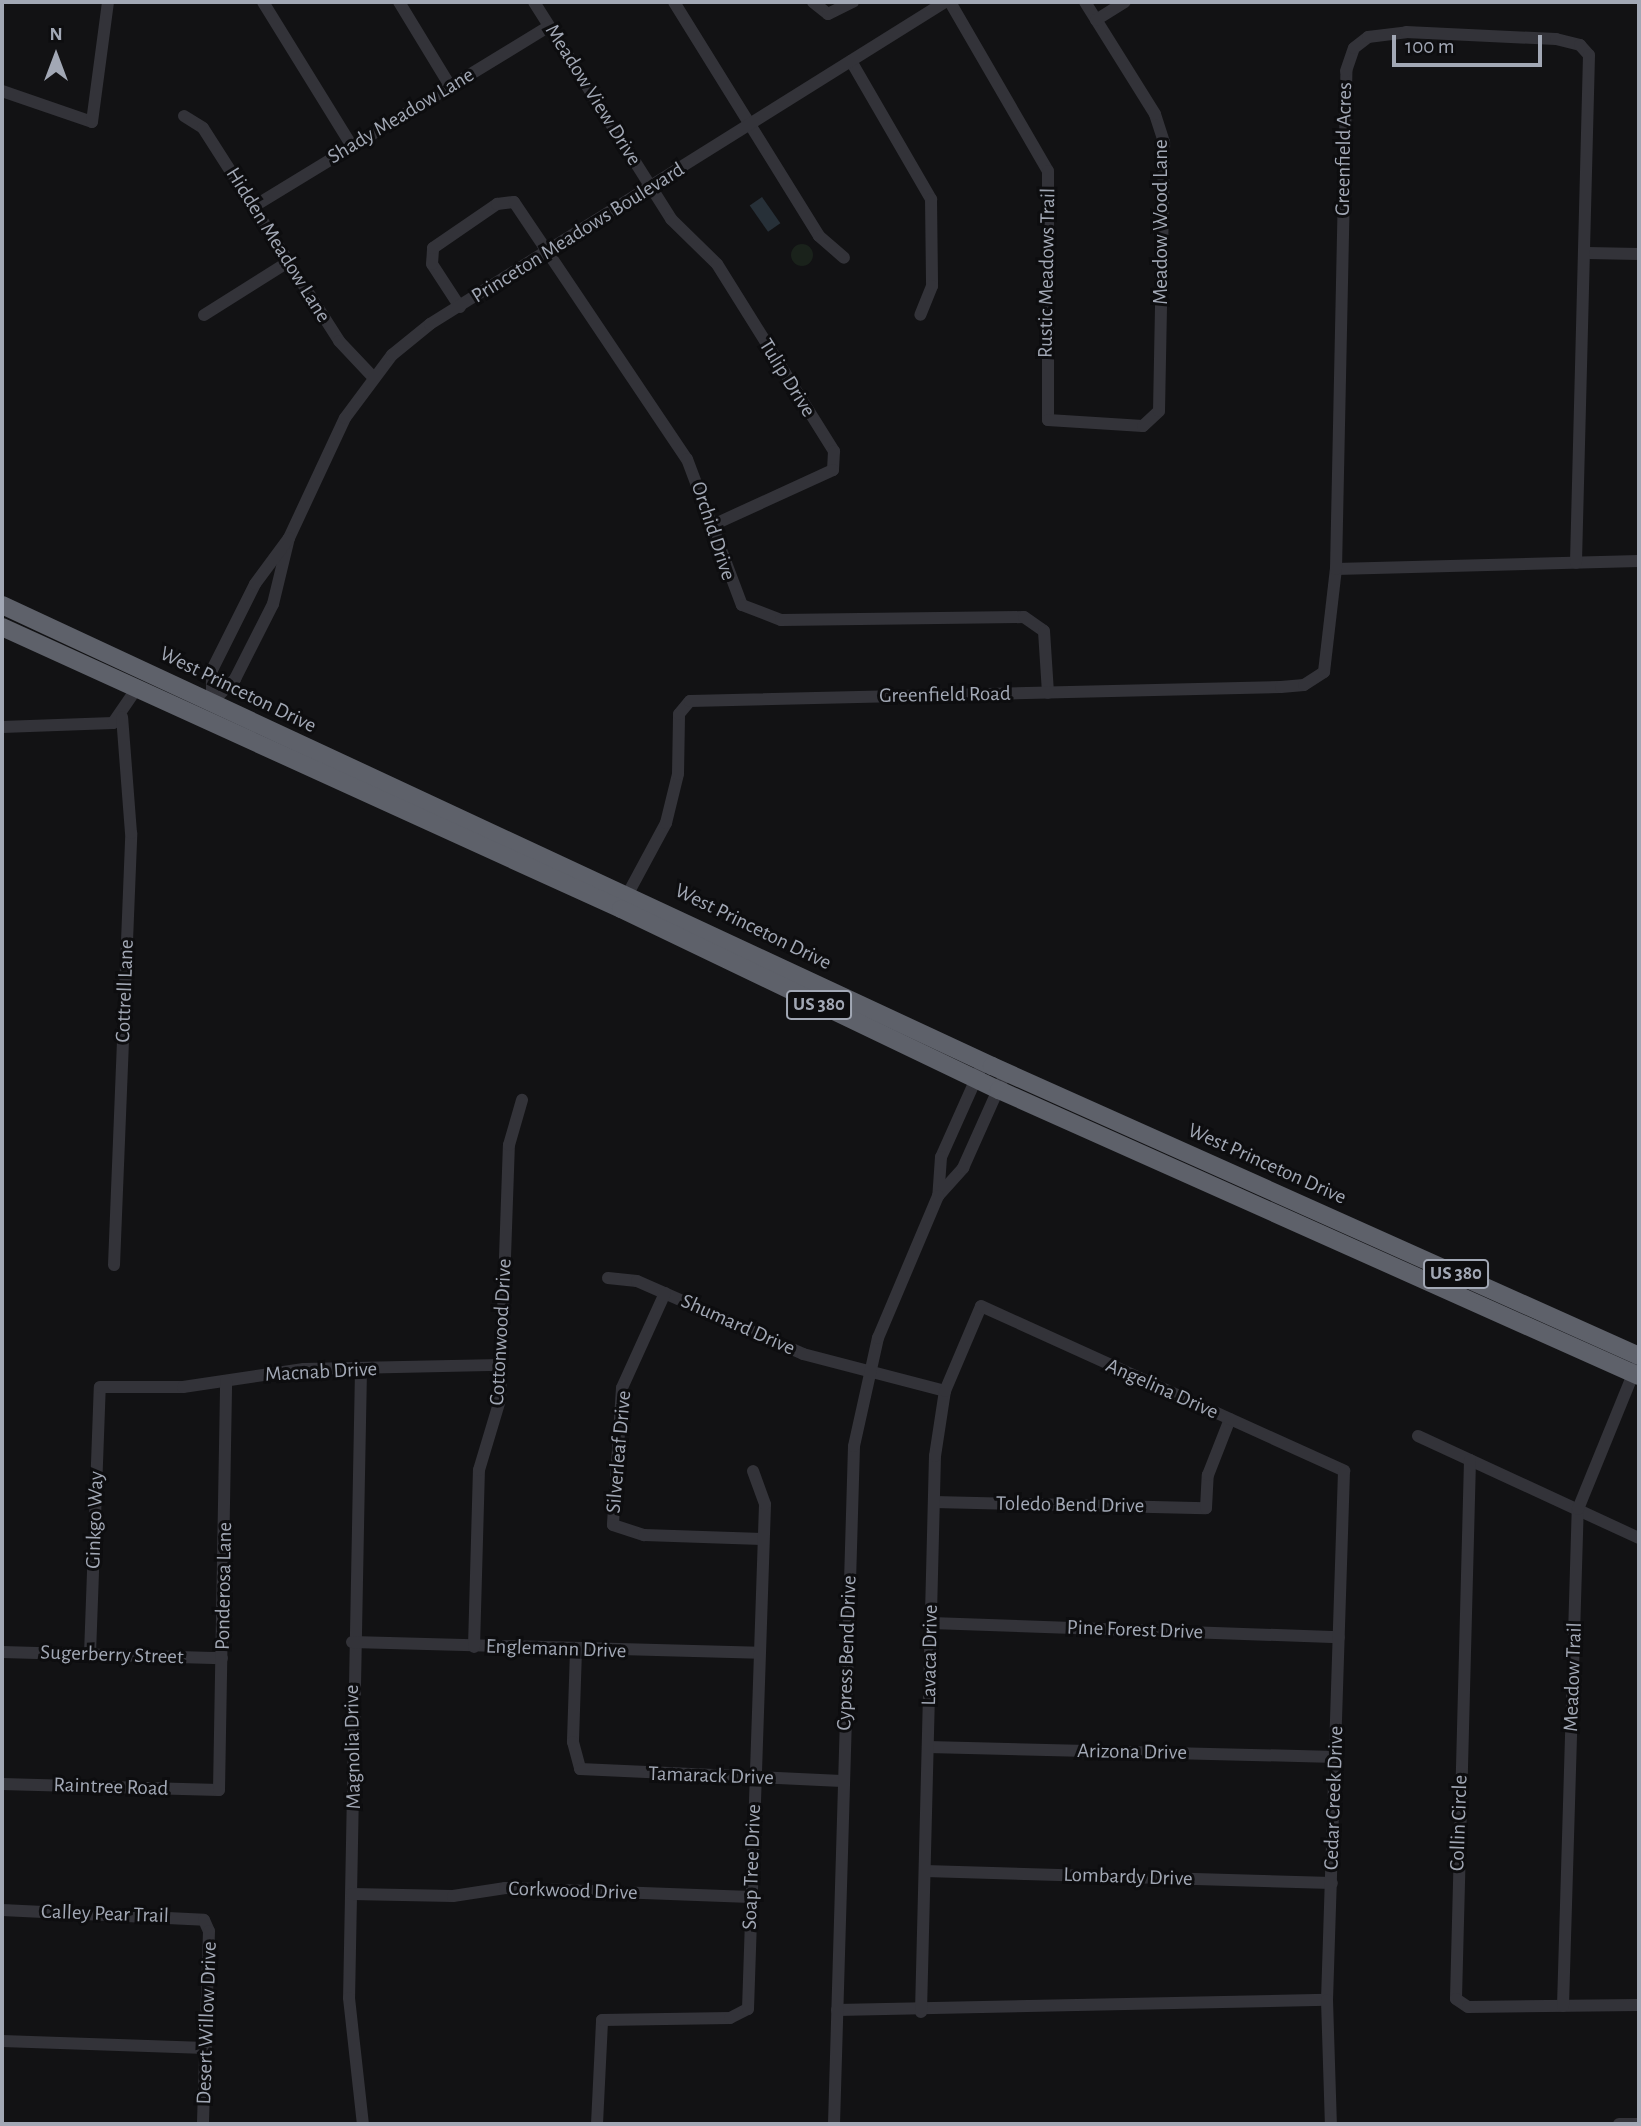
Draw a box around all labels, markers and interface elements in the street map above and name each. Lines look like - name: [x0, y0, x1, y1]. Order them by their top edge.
- street label: Meadow View Drive: [539, 20, 647, 170]
- north arrow: [21, 21, 91, 91]
- scale bar: [1396, 21, 1546, 65]
- text: N: [49, 25, 63, 44]
- text: 100 m: [1405, 36, 1455, 57]
- street label: Shady Meadow Lane: [323, 62, 479, 170]
- street label: Greenfield Acres: [1330, 82, 1358, 216]
- street label: Meadow Wood Lane: [1148, 139, 1174, 305]
- street label: Princeton Meadows Boulevard: [467, 157, 689, 309]
- street label: Hidden Meadow Lane: [220, 163, 336, 327]
- street label: Rustic Meadows Trail: [1033, 188, 1061, 358]
- street label: Tulip Drive: [753, 334, 821, 422]
- street label: Orchid Drive: [685, 479, 741, 583]
- street label: West Princeton Drive: [156, 641, 320, 739]
- street label: Greenfield Road: [879, 681, 1011, 709]
- street label: West Princeton Drive: [671, 878, 835, 976]
- street label: Cottrell Lane: [111, 939, 139, 1043]
- road number: US 380: [786, 990, 852, 1021]
- street label: West Princeton Drive: [1184, 1118, 1350, 1210]
- street label: Cottonwood Drive: [485, 1258, 517, 1406]
- road number: US 380: [1423, 1258, 1489, 1290]
- street label: Shumard Drive: [677, 1289, 799, 1361]
- street label: Angelina Drive: [1102, 1353, 1222, 1425]
- street label: Macnab Drive: [264, 1356, 378, 1388]
- street label: Silverleaf Drive: [601, 1390, 637, 1514]
- street label: Ginkgo Way: [81, 1471, 109, 1569]
- street label: Toledo Bend Drive: [996, 1491, 1144, 1519]
- street label: Ponderosa Lane: [210, 1522, 238, 1650]
- street label: Cypress Bend Drive: [832, 1575, 862, 1731]
- street label: Lavaca Drive: [917, 1604, 943, 1706]
- street label: Pine Forest Drive: [1066, 1615, 1204, 1645]
- street label: Meadow Trail: [1558, 1622, 1588, 1732]
- street label: Englemann Drive: [485, 1634, 627, 1664]
- street label: Sugerberry Street: [40, 1640, 184, 1670]
- street label: Magnolia Drive: [339, 1685, 367, 1809]
- street label: Cedar Creek Drive: [1319, 1726, 1349, 1870]
- street label: Arizona Drive: [1077, 1738, 1187, 1766]
- street label: Tamarack Drive: [648, 1761, 774, 1791]
- street label: Raintree Road: [53, 1772, 169, 1802]
- street label: Collin Circle: [1445, 1774, 1473, 1872]
- street label: Soap Tree Drive: [737, 1804, 767, 1930]
- street label: Lombardy Drive: [1063, 1862, 1193, 1892]
- street label: Corkwood Drive: [508, 1876, 638, 1906]
- street label: Calley Pear Trail: [41, 1899, 169, 1929]
- street label: Desert Willow Drive: [192, 1941, 222, 2105]

